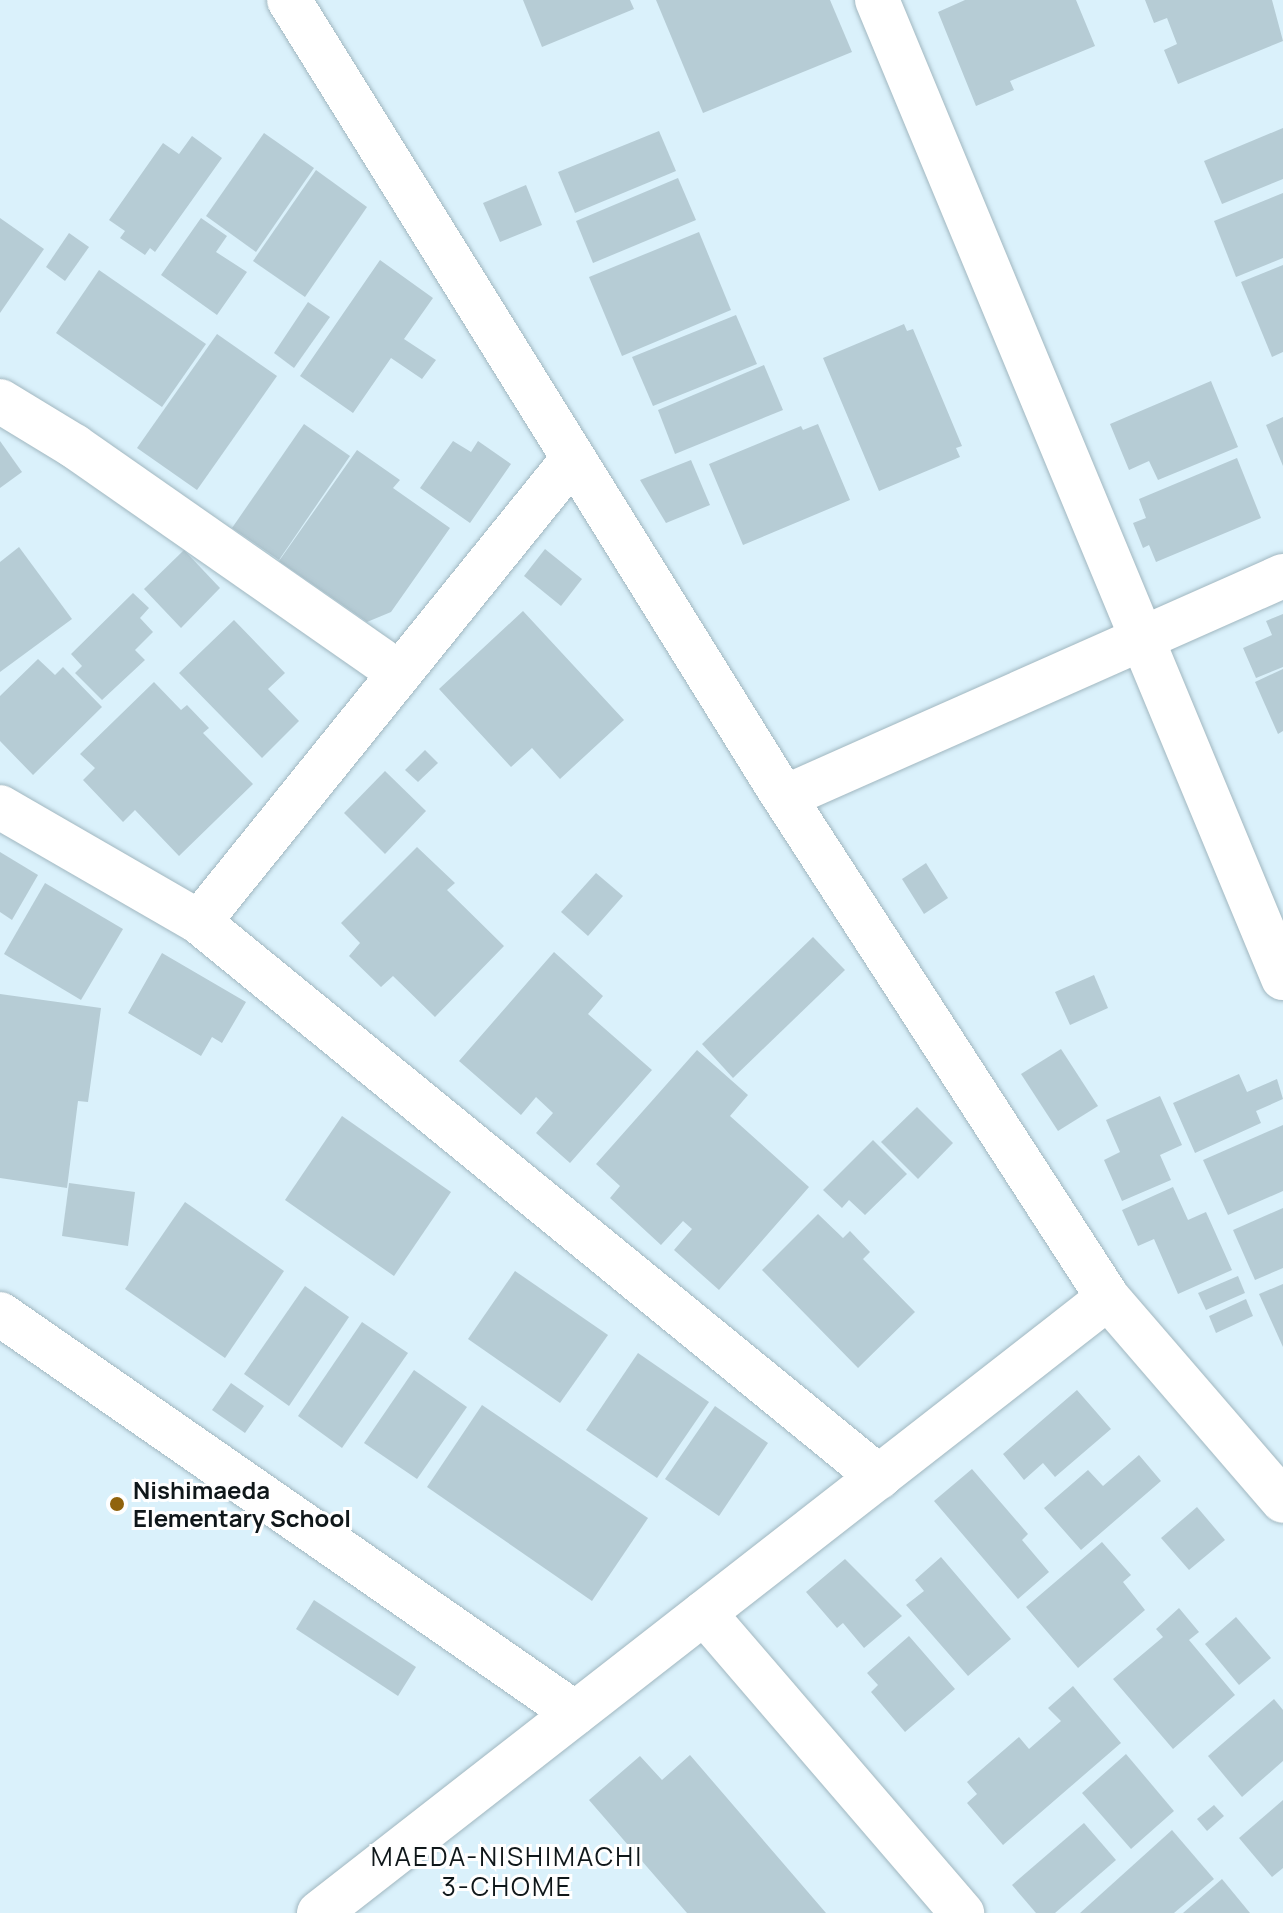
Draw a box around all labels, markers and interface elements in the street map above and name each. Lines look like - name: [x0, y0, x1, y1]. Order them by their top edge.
- place label: Nishimaeda Elementary School: [133, 1476, 351, 1532]
- marker: Nishimaeda Elementary School: [108, 1495, 126, 1513]
- district label: MAEDA-NISHIMACHI 3-CHOME: [370, 1841, 644, 1902]

